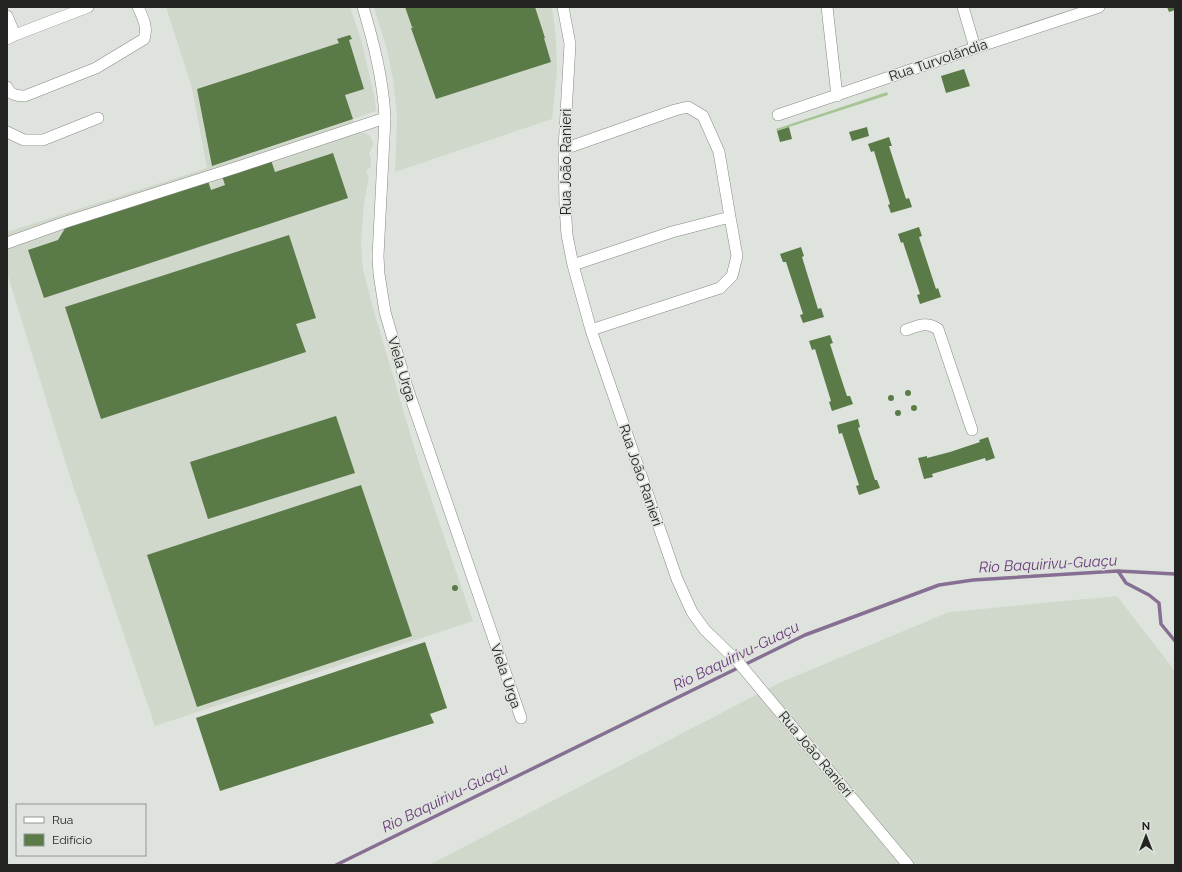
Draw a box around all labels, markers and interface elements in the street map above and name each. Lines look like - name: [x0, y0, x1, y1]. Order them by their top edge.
- street label: Rua Turvolândia: [887, 36, 989, 84]
- street label: Rua João Ranieri: [558, 109, 574, 215]
- street label: Viela Urga: [385, 334, 419, 404]
- street label: Rua João Ranieri: [616, 422, 666, 528]
- water label: Rio Baquirivu-Guaçu: [978, 551, 1118, 577]
- water label: Rio Baquirivu-Guaçu: [670, 617, 803, 694]
- street label: Viela Urga: [487, 642, 525, 710]
- street label: Rua João Ranieri: [776, 708, 856, 800]
- water label: Rio Baquirivu-Guaçu: [379, 759, 512, 836]
- legend: [16, 804, 146, 856]
- text: Rua: [52, 813, 73, 827]
- north arrow: [1126, 816, 1166, 856]
- text: N: [1142, 820, 1150, 833]
- text: Edifício: [52, 833, 92, 847]

